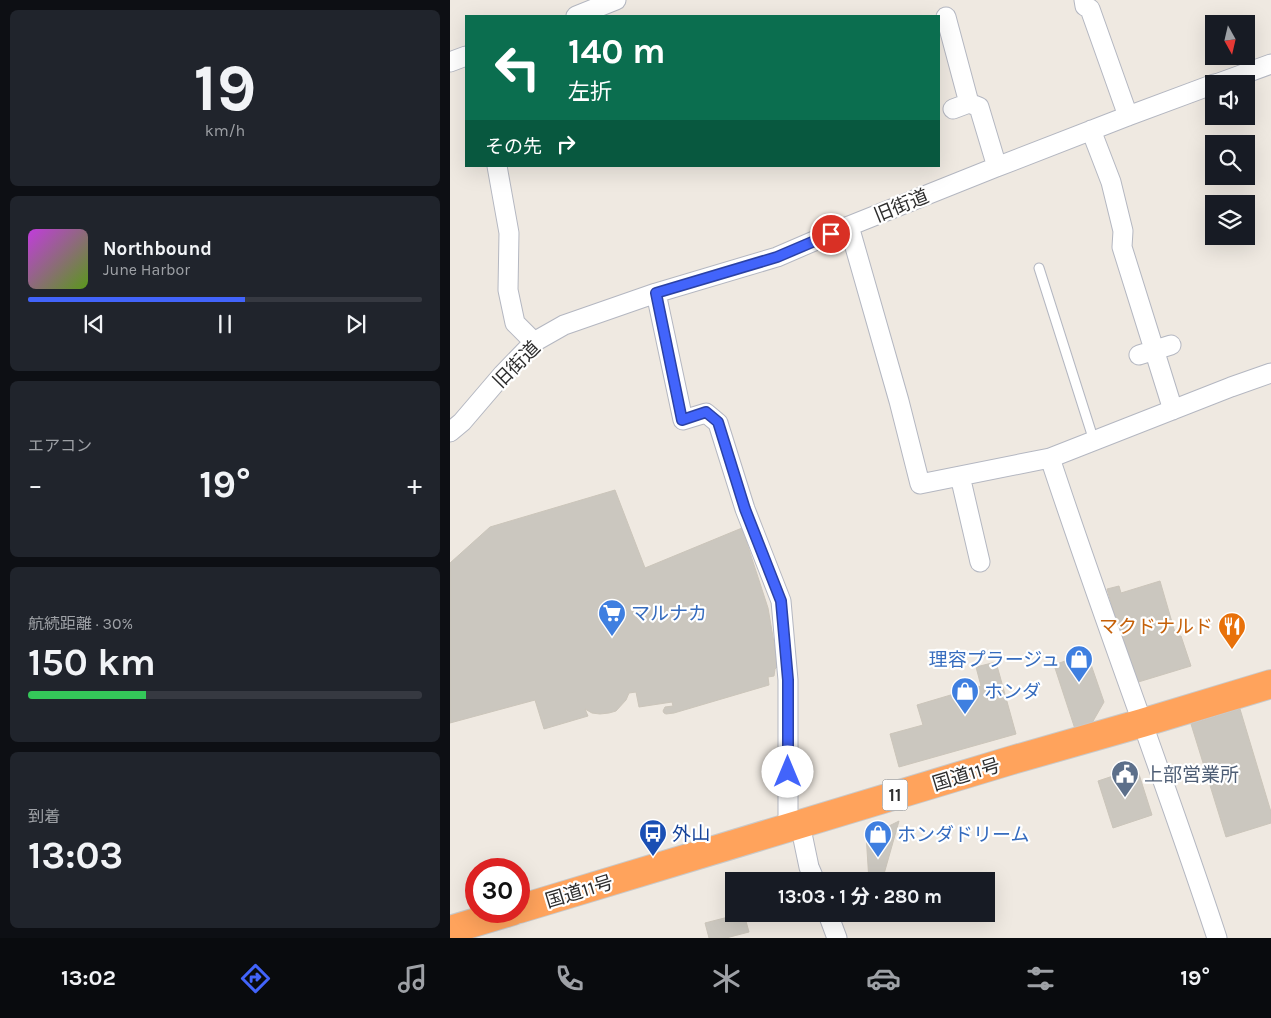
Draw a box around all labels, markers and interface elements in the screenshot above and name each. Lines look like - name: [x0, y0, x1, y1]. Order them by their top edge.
- north arrow: [1205, 15, 1255, 65]
- map controls: [1205, 15, 1255, 245]
- text: 140 m: [568, 31, 666, 72]
- icon: left: [485, 35, 550, 100]
- text: 19: [194, 50, 256, 126]
- button: sound: [1205, 75, 1255, 125]
- text: 左折: [568, 79, 612, 105]
- text: km/h: [205, 121, 245, 140]
- icon: right: [552, 130, 580, 158]
- button: search: [1205, 135, 1255, 185]
- text: その先: [485, 136, 542, 158]
- street label: 旧街道: [871, 185, 932, 227]
- button: layers: [1205, 195, 1255, 245]
- pin: [810, 213, 852, 255]
- icon: arrive: [817, 220, 845, 248]
- text: Northbound: [103, 238, 212, 260]
- text: June Harbor: [103, 260, 190, 279]
- icon: previous: [80, 310, 108, 338]
- icon: pause: [211, 310, 239, 338]
- icon: next: [342, 310, 370, 338]
- street label: 旧街道: [489, 337, 545, 393]
- text: エアコン: [28, 436, 92, 455]
- text: 19°: [199, 462, 251, 507]
- text: −: [28, 468, 43, 501]
- text: +: [407, 468, 422, 501]
- supermarket icon: マルナカ: [597, 598, 627, 637]
- place label: マルナカ: [631, 603, 707, 625]
- restaurant icon: マクドナルド: [1217, 611, 1247, 650]
- text: 航続距離 · 30%: [28, 614, 133, 633]
- place label: マクドナルド: [1099, 616, 1213, 638]
- text: 150 km: [28, 640, 156, 685]
- shop icon: 理容プラージュ: [1064, 644, 1094, 683]
- place label: 理容プラージュ: [929, 649, 1060, 671]
- shop icon: ホンダ: [950, 676, 980, 715]
- place label: ホンダ: [984, 681, 1041, 703]
- position arrow: [761, 745, 813, 797]
- street label: 国道11号: [930, 754, 1003, 796]
- public building icon: 上部営業所: [1110, 759, 1140, 798]
- place label: 上部営業所: [1144, 764, 1239, 786]
- road number: 11: [882, 780, 908, 810]
- text: 到着: [28, 807, 60, 826]
- bus stop icon: 外山: [638, 818, 668, 857]
- shop icon: ホンダドリーム: [863, 819, 893, 858]
- place label: 外山: [672, 823, 710, 845]
- place label: ホンダドリーム: [897, 824, 1029, 846]
- text: 13:03: [28, 833, 123, 878]
- speed limit sign: 30: [465, 858, 530, 923]
- street label: 国道11号: [543, 871, 616, 913]
- text: 13:03 · 1 分 · 280 m: [778, 886, 942, 908]
- icon: directions: [238, 961, 273, 996]
- icon: music: [395, 961, 430, 996]
- icon: phone: [552, 961, 587, 996]
- icon: climate: [709, 961, 744, 996]
- icon: car: [866, 961, 901, 996]
- icon: filters: [1023, 961, 1058, 996]
- text: 13:02: [61, 965, 116, 991]
- text: 19°: [1180, 965, 1210, 991]

